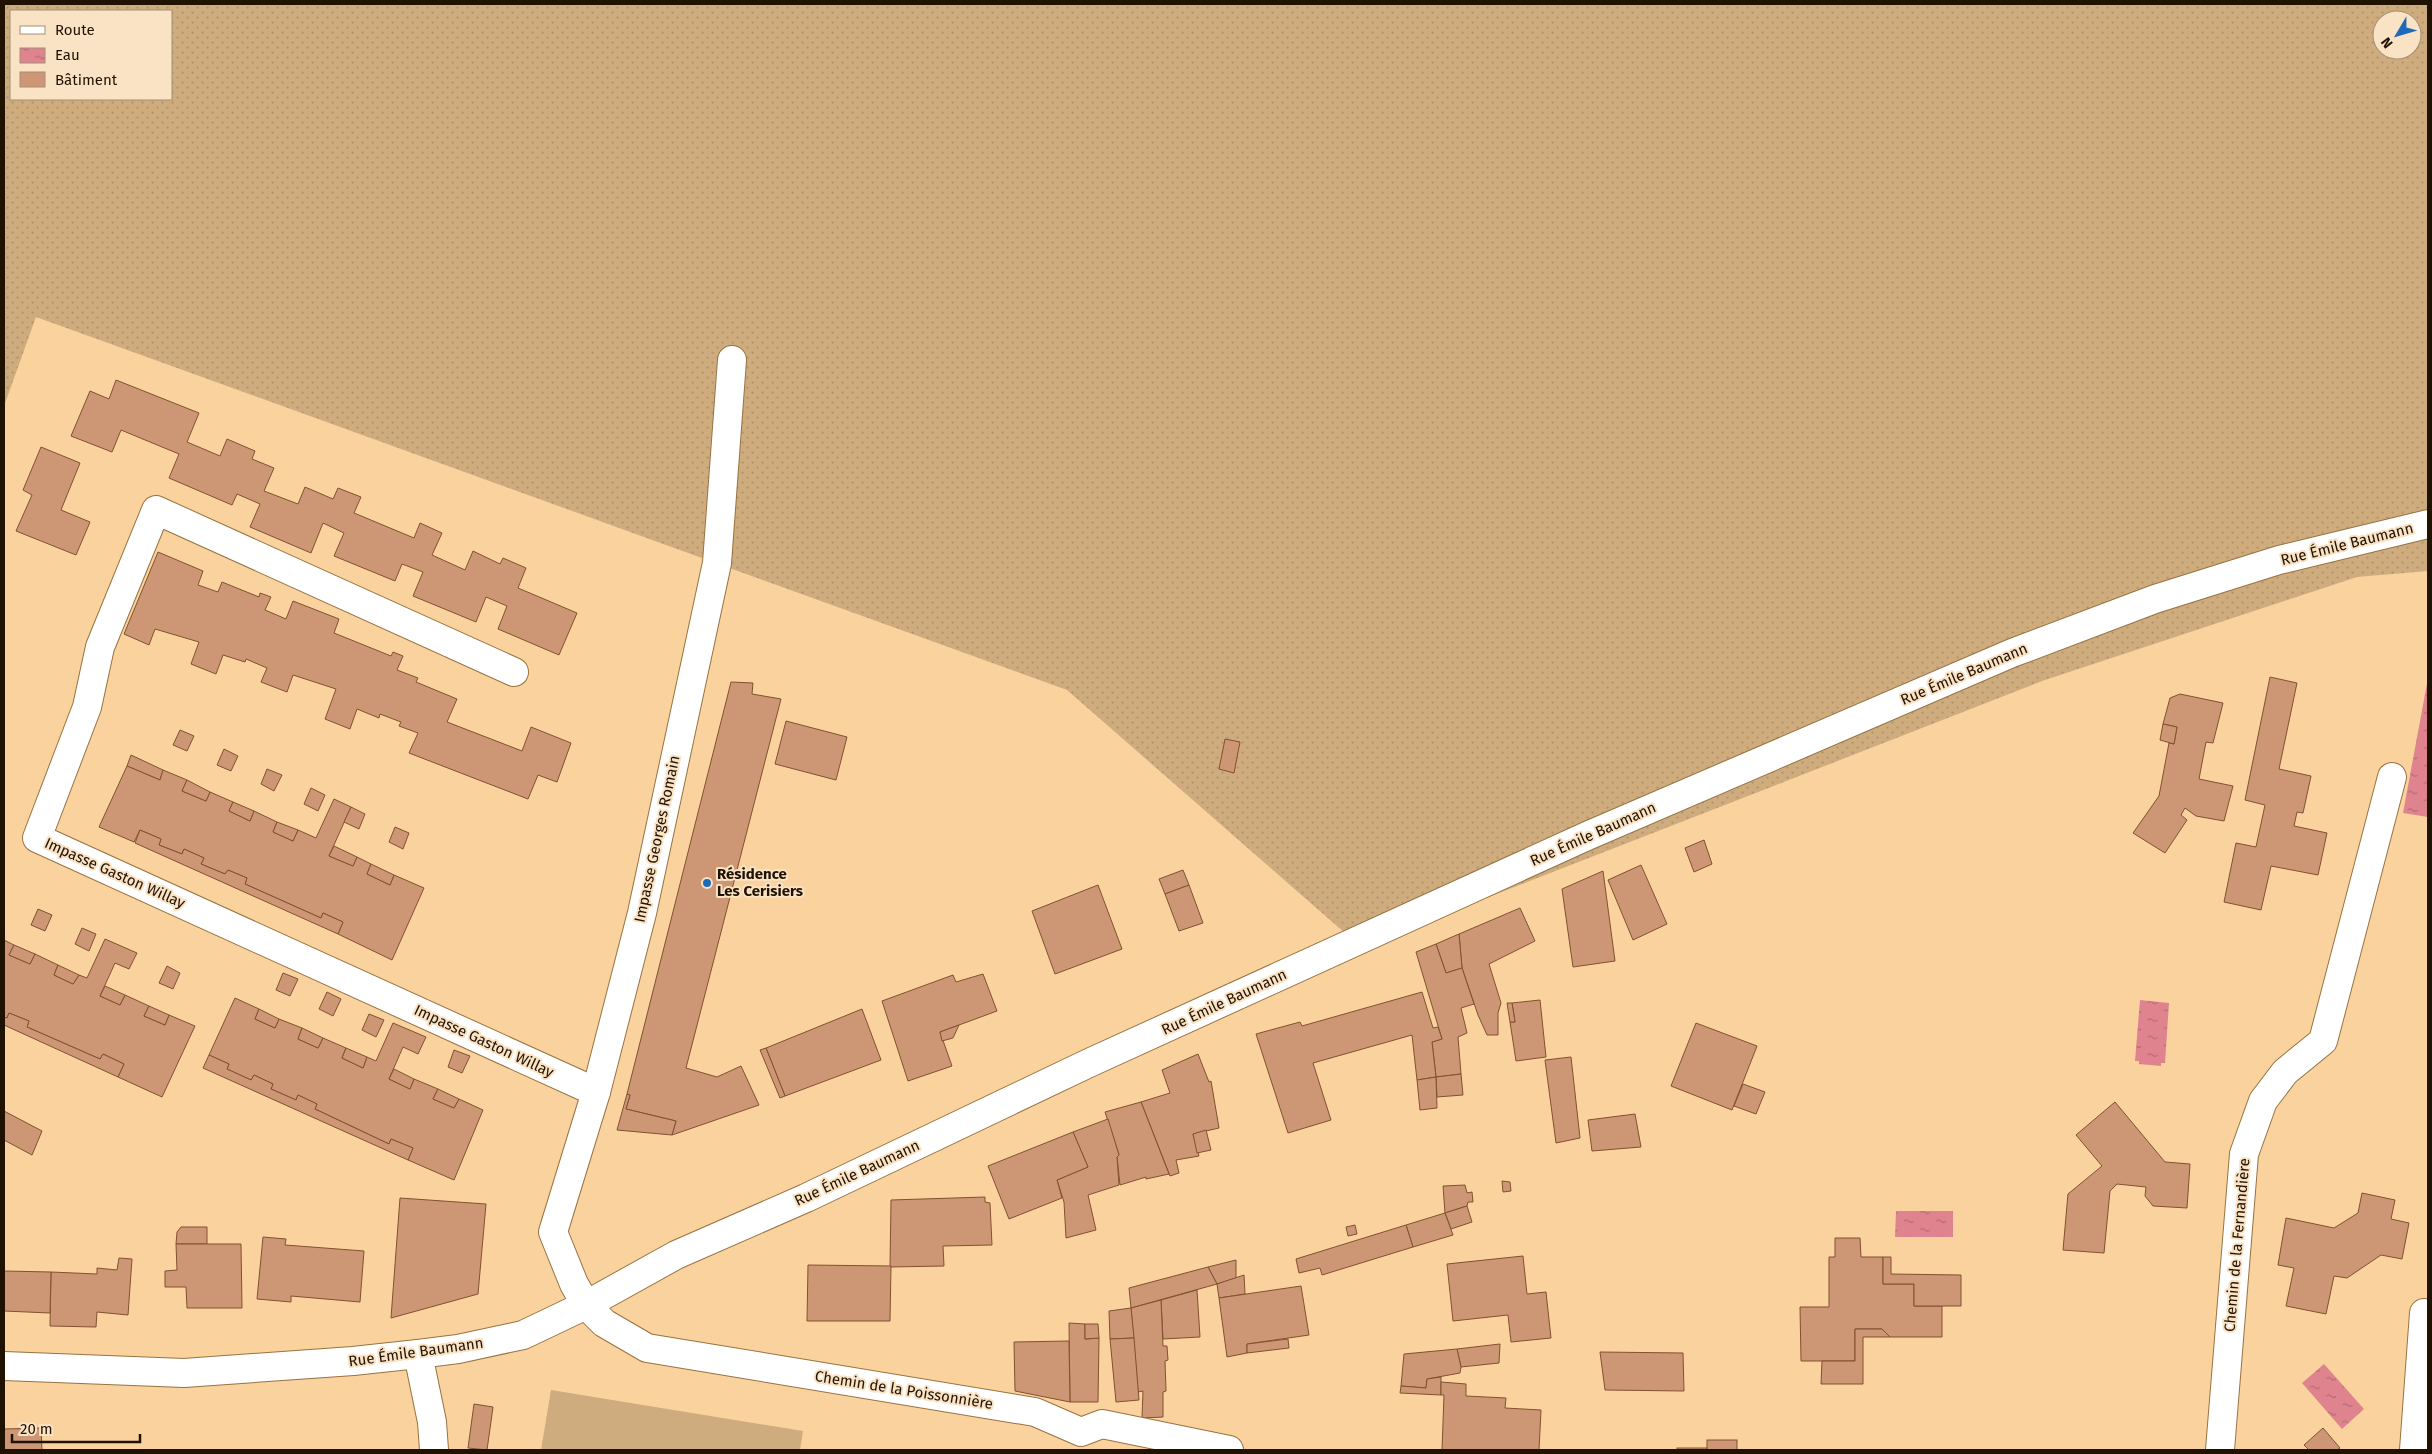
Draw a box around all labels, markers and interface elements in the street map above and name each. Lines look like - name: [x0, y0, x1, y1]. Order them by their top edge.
- legend: [10, 10, 172, 100]
- north arrow: [2372, 10, 2422, 60]
- text: Route: [55, 21, 95, 39]
- text: N: [2378, 34, 2397, 52]
- text: Eau: [55, 46, 80, 64]
- text: Bâtiment: [55, 71, 118, 89]
- street label: Rue Émile Baumann: [2279, 519, 2415, 569]
- street label: Rue Émile Baumann: [1898, 639, 2030, 709]
- street label: Impasse Georges Romain: [630, 754, 684, 924]
- street label: Rue Émile Baumann: [1527, 798, 1659, 870]
- street label: Impasse Gaston Willay: [42, 834, 189, 912]
- place label: Résidence Les Cerisiers: [717, 865, 803, 900]
- marker: Résidence Les Cerisiers: [701, 877, 713, 889]
- street label: Rue Émile Baumann: [1159, 965, 1289, 1039]
- street label: Impasse Gaston Willay: [411, 1001, 557, 1082]
- street label: Rue Émile Baumann: [792, 1136, 922, 1210]
- street label: Chemin de la Fernandière: [2220, 1158, 2254, 1332]
- street label: Rue Émile Baumann: [347, 1334, 485, 1370]
- street label: Chemin de la Poissonnière: [814, 1367, 994, 1413]
- scale bar: [12, 1412, 140, 1444]
- text: 20 m: [20, 1420, 53, 1438]

